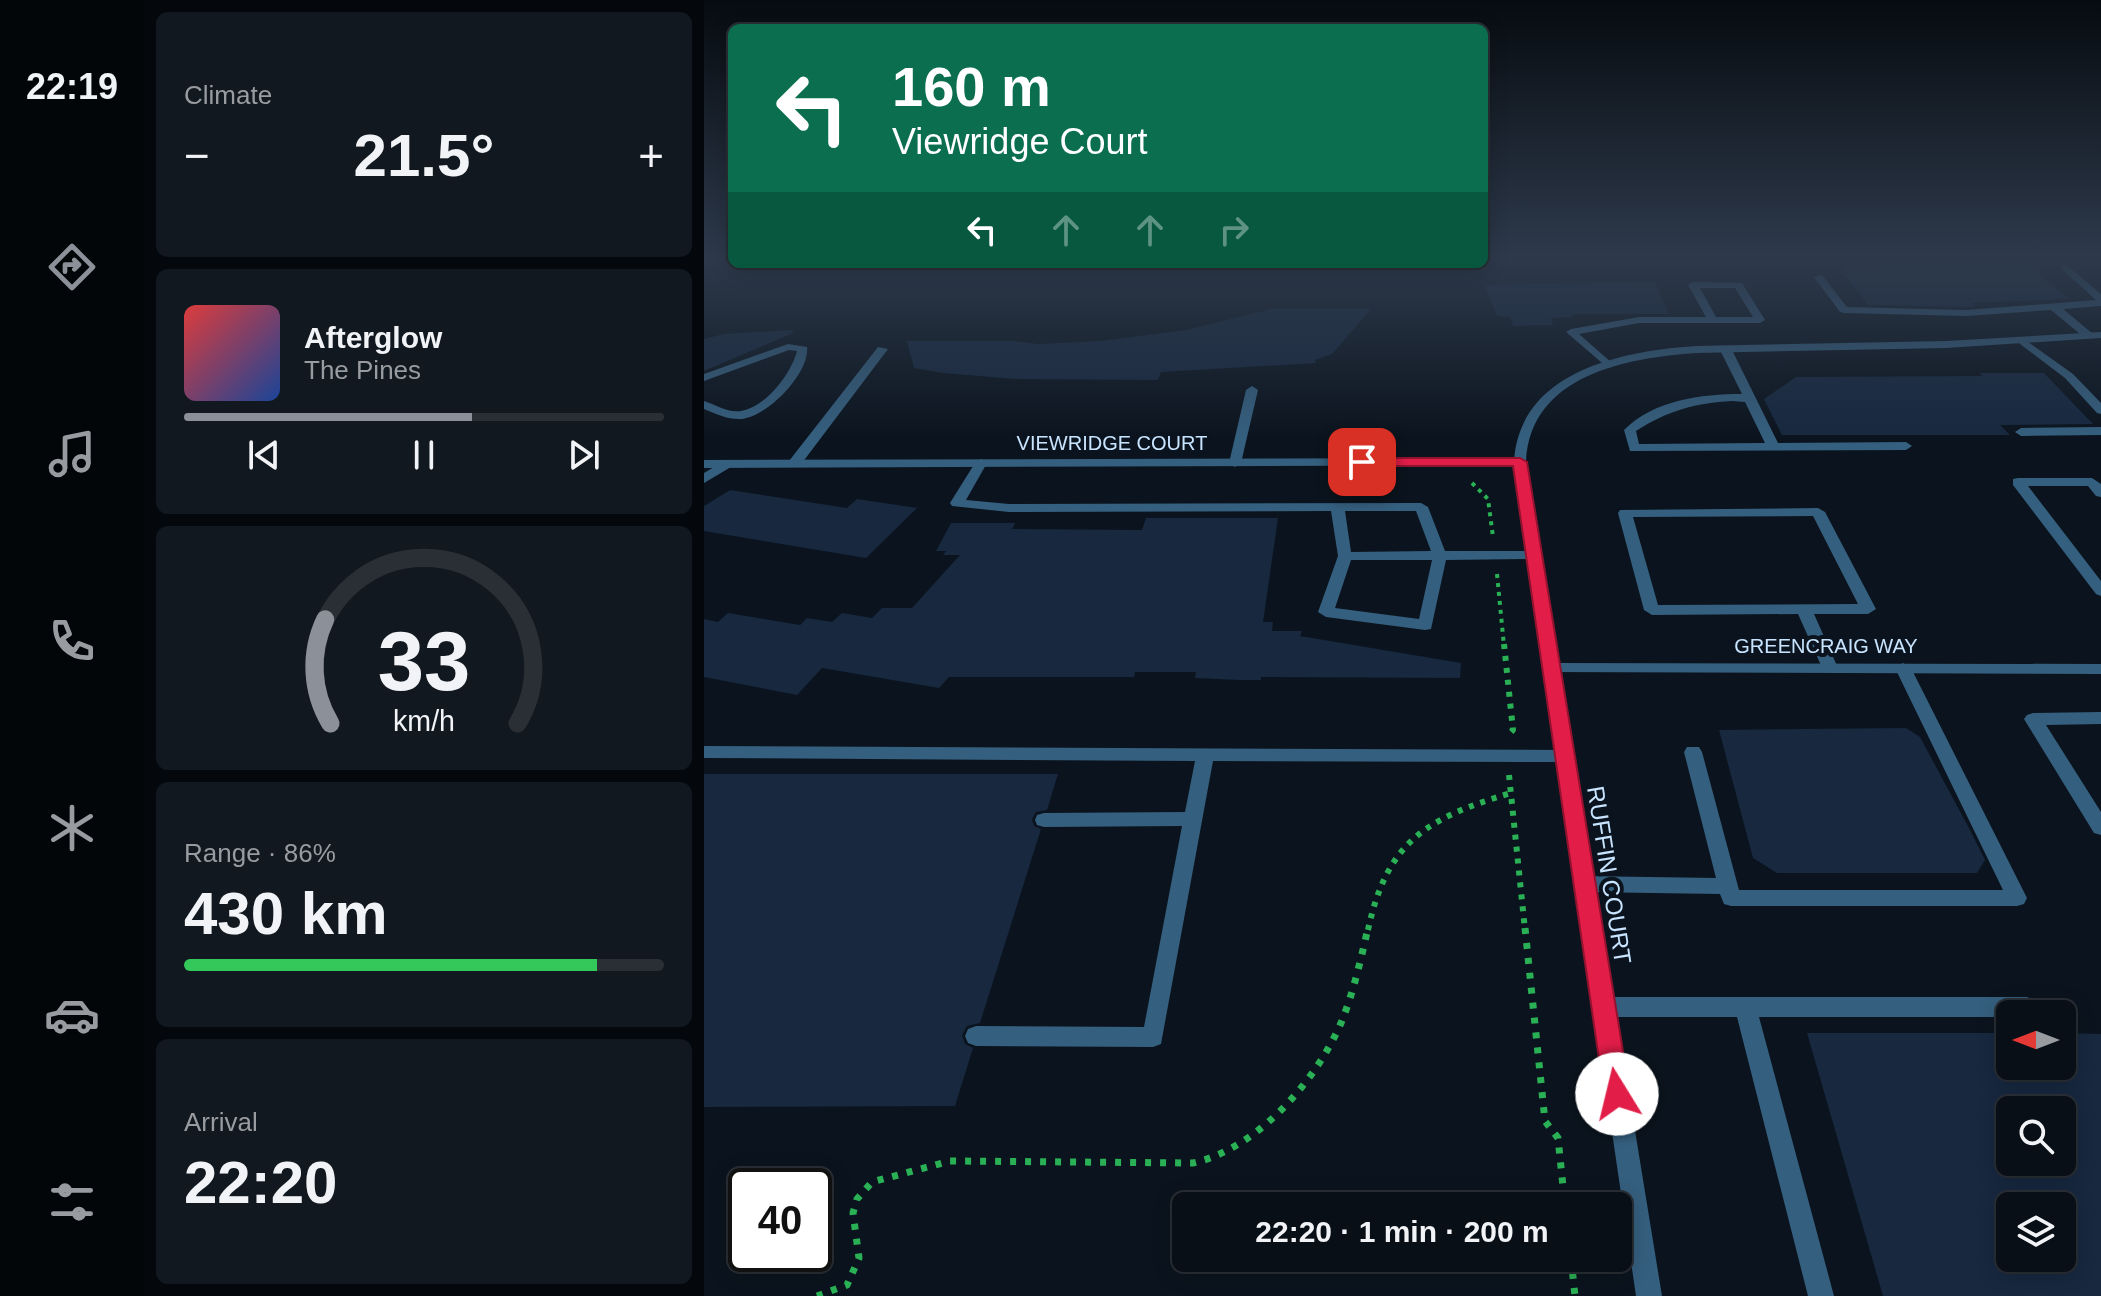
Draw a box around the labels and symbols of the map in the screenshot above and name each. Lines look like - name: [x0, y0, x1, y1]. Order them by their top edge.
- pin: [1328, 428, 1396, 496]
- street label: VIEWRIDGE COURT: [1017, 432, 1207, 454]
- street label: GREENCRAIG WAY: [1734, 635, 1918, 657]
- street label: RUFFIN COURT: [1582, 784, 1637, 966]
- north arrow: [1996, 1000, 2076, 1080]
- position arrow: [1575, 1052, 1659, 1136]
- speed limit sign: 40: [728, 1168, 832, 1272]

